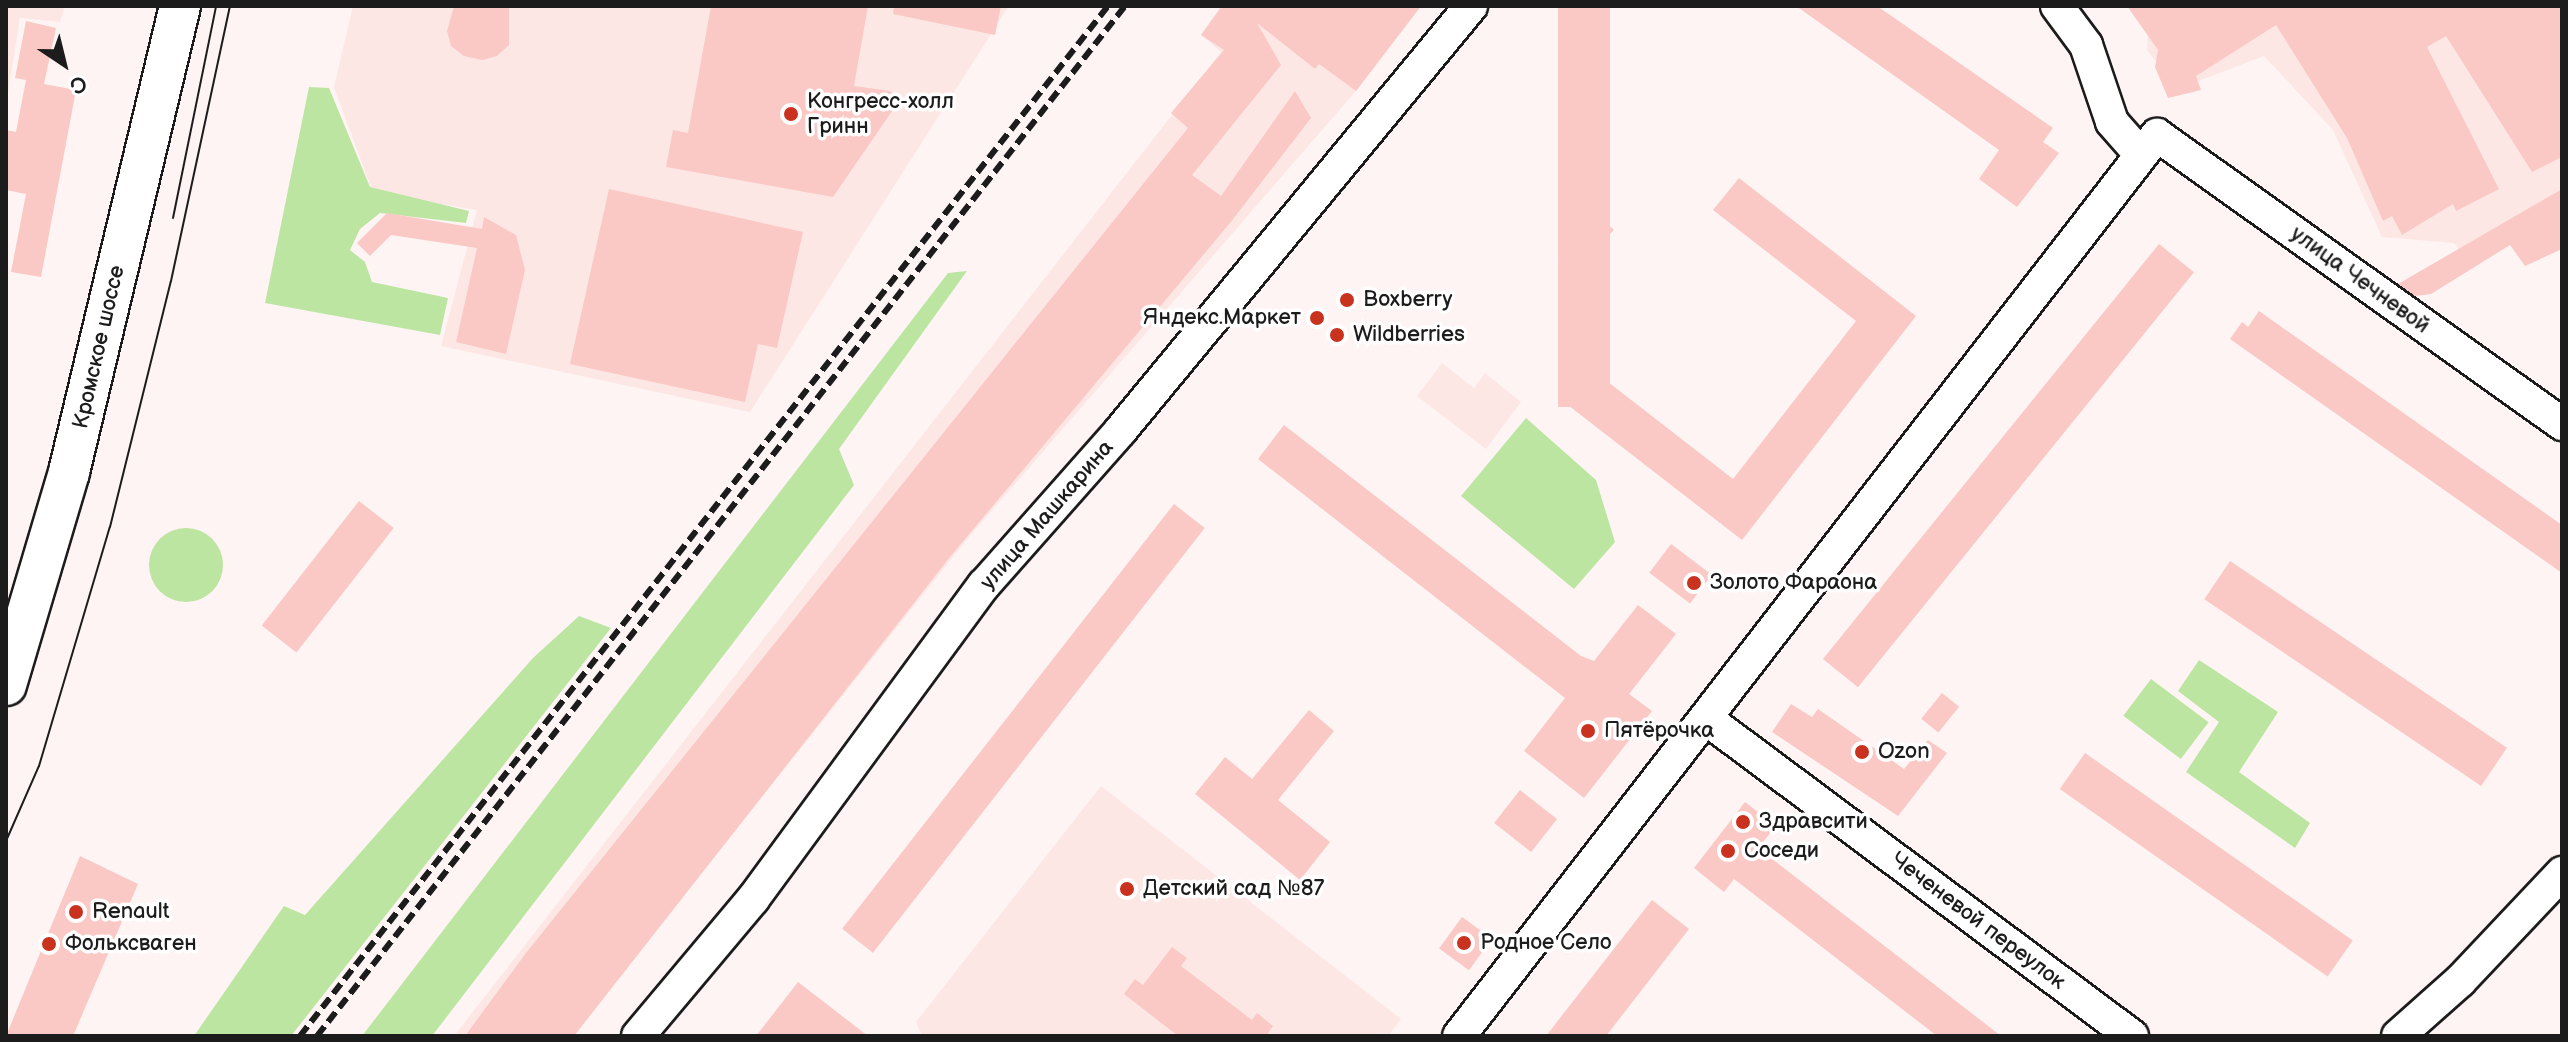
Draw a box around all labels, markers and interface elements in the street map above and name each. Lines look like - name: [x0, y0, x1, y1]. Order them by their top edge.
- north arrow: [24, 24, 104, 104]
- text: С: [64, 69, 92, 100]
- place label: Конгресс-холл Гринн: [807, 88, 954, 140]
- marker: Конгресс-холл Гринн: [782, 105, 800, 123]
- street label: улица Чечневой: [2285, 221, 2435, 339]
- street label: Кромское шоссе: [67, 263, 131, 431]
- place label: Boxberry: [1363, 287, 1453, 313]
- marker: Boxberry: [1338, 291, 1356, 309]
- place label: Яндекс.Маркет: [1143, 305, 1301, 331]
- marker: Яндекс.Маркет: [1308, 309, 1326, 327]
- place label: Wildberries: [1353, 322, 1465, 348]
- marker: Wildberries: [1328, 326, 1346, 344]
- street label: улица Машкарина: [975, 435, 1119, 595]
- place label: Золото Фараона: [1710, 570, 1877, 596]
- marker: Золото Фараона: [1685, 574, 1703, 592]
- place label: Пятёрочка: [1604, 718, 1714, 744]
- marker: Пятёрочка: [1579, 722, 1597, 740]
- place label: Ozon: [1878, 739, 1930, 765]
- marker: Ozon: [1853, 743, 1871, 761]
- place label: Здравсити: [1759, 809, 1868, 835]
- marker: Здравсити: [1734, 813, 1752, 831]
- place label: Соседи: [1744, 838, 1819, 864]
- marker: Соседи: [1719, 842, 1737, 860]
- street label: Чеченевой переулок: [1885, 847, 2071, 995]
- place label: Детский сад №87: [1143, 876, 1324, 902]
- marker: Детский сад №87: [1118, 880, 1136, 898]
- place label: Renault: [92, 899, 169, 925]
- marker: Renault: [67, 903, 85, 921]
- place label: Родное Село: [1480, 930, 1611, 956]
- place label: Фольксваген: [65, 931, 197, 957]
- marker: Родное Село: [1455, 934, 1473, 952]
- marker: Фольксваген: [40, 935, 58, 953]

